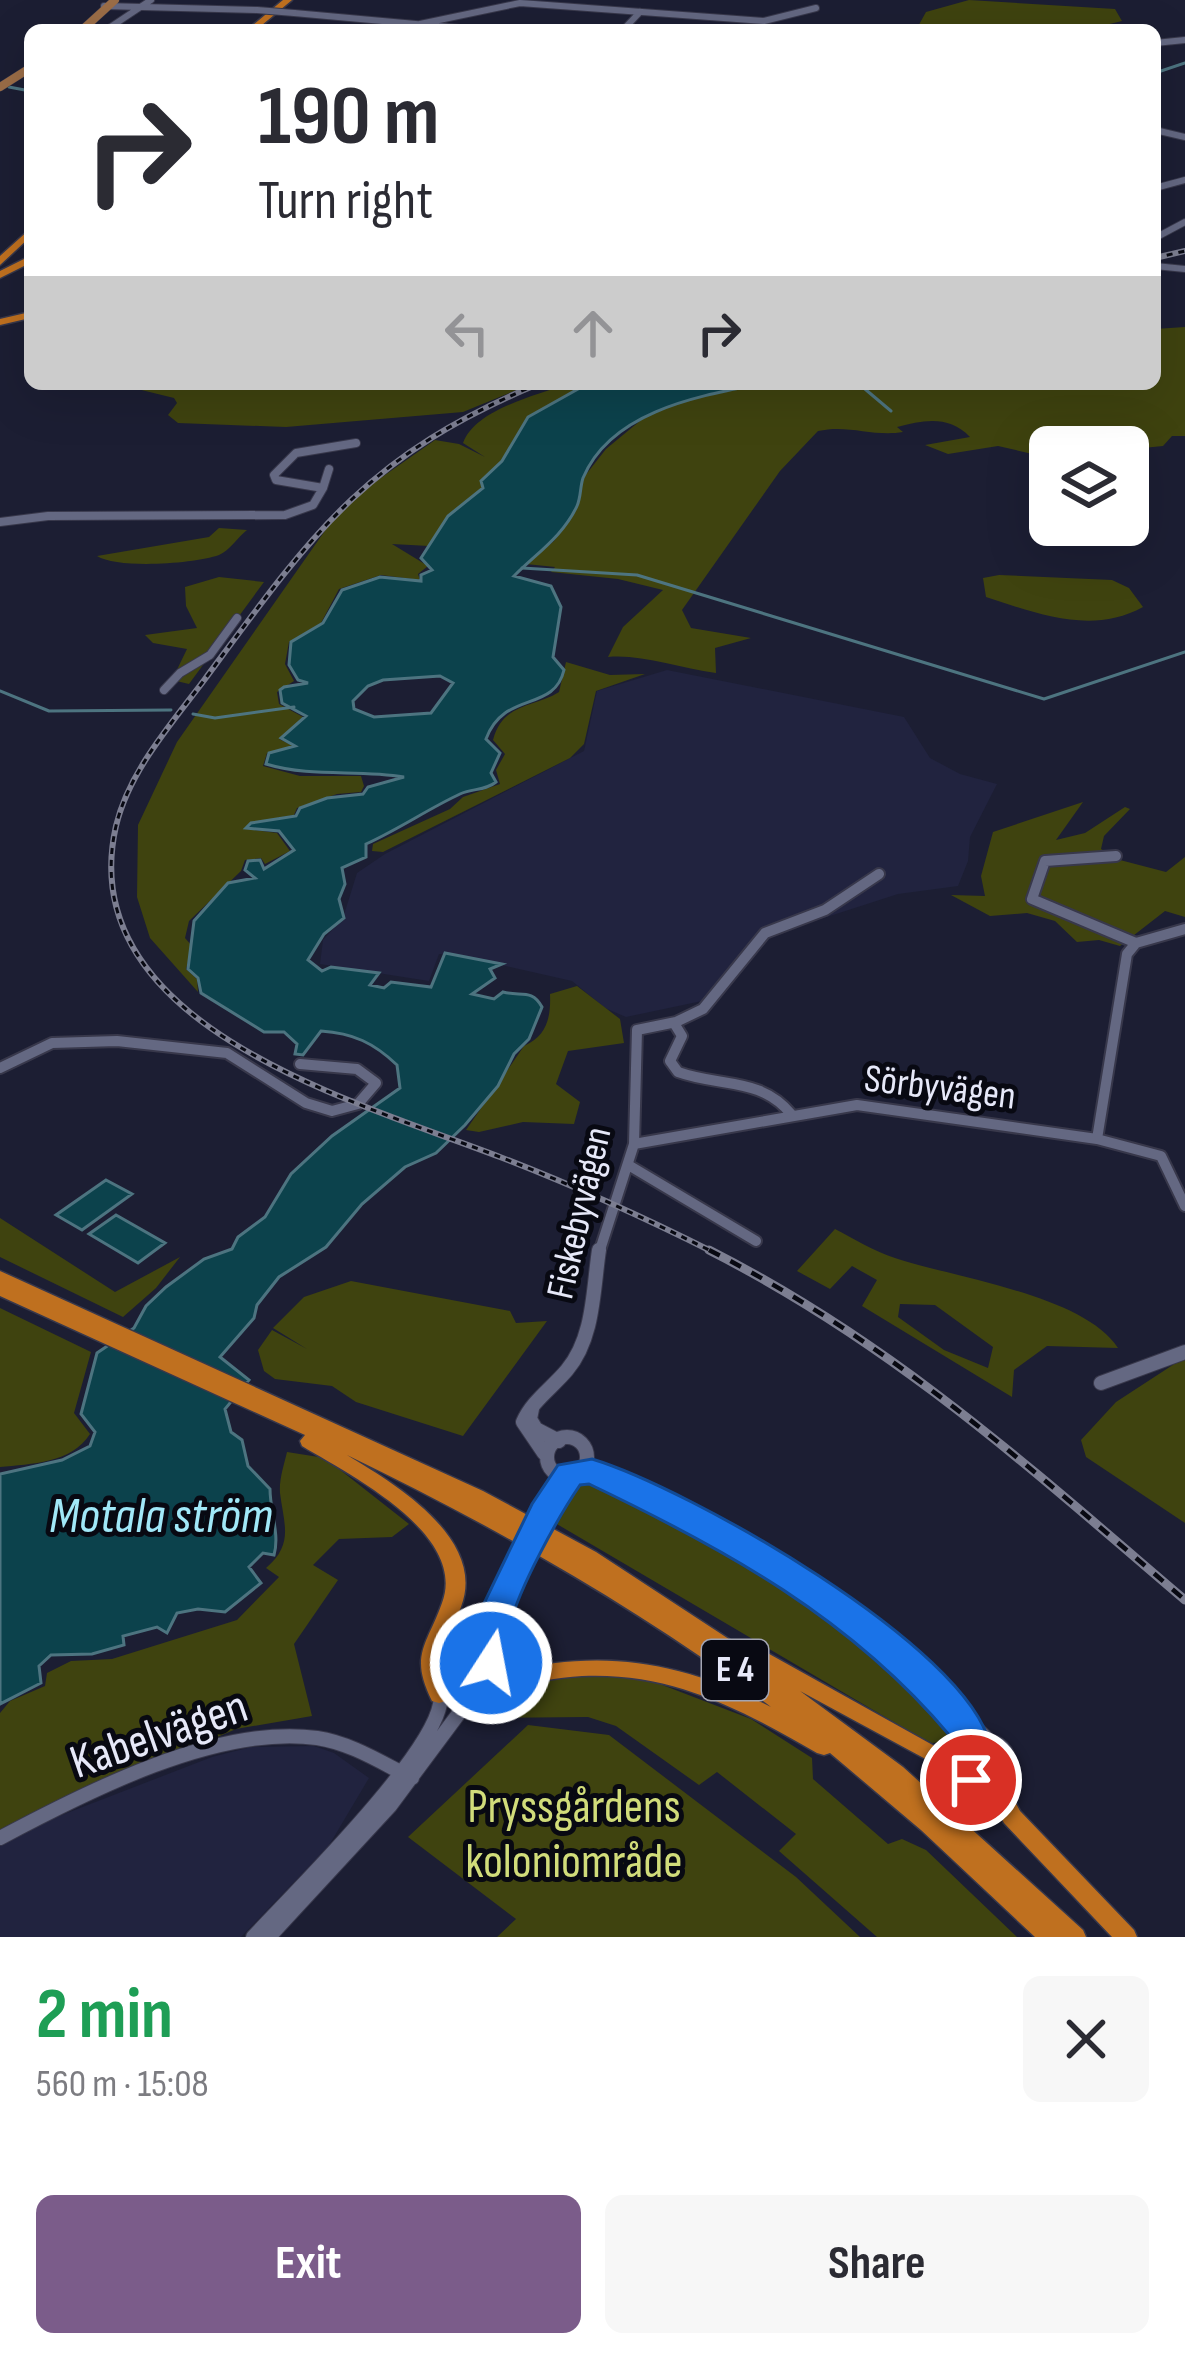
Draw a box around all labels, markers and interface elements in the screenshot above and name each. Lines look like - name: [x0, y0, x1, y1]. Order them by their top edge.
- text: 190 m: [258, 67, 440, 168]
- icon: right: [60, 72, 216, 228]
- text: Turn right: [258, 169, 433, 234]
- icon: left: [434, 300, 500, 366]
- icon: ahead: [560, 300, 626, 366]
- icon: right: [686, 300, 752, 366]
- map controls: [1029, 426, 1149, 546]
- button: layers: [1029, 426, 1149, 546]
- street label: Sörbyvägen: [862, 1055, 1018, 1121]
- street label: Fiskebyvägen: [537, 1123, 623, 1303]
- water label: Motala ström: [49, 1486, 273, 1547]
- position arrow: [428, 1600, 554, 1726]
- road number: E 4: [702, 1640, 768, 1700]
- street label: Kabelvägen: [63, 1678, 255, 1792]
- pin: [920, 1729, 1022, 1831]
- icon: arrive: [938, 1747, 1004, 1813]
- park label: Pryssgårdens koloniområde: [465, 1779, 683, 1891]
- text: 2 min: [36, 1972, 173, 2059]
- button: close: [1023, 1976, 1149, 2102]
- text: 560 m · 15:08: [36, 2061, 209, 2108]
- button: Exit: [36, 2195, 581, 2333]
- button: Share: [605, 2195, 1149, 2333]

